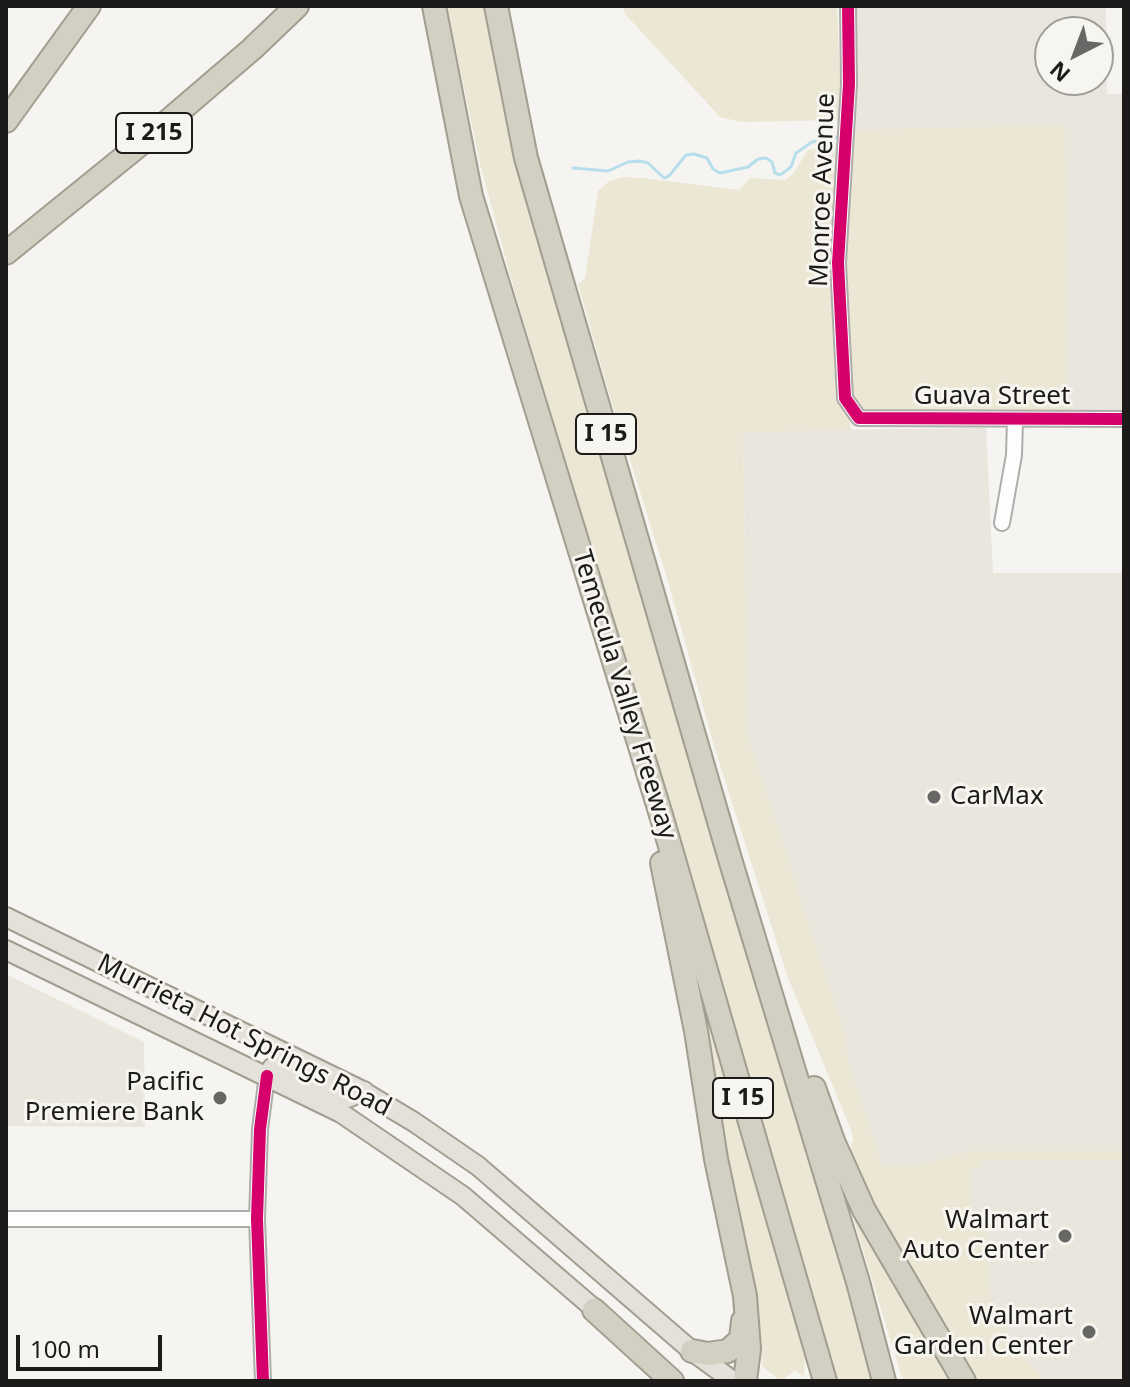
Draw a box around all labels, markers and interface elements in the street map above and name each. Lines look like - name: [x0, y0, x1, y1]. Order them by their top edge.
- north arrow: [1034, 16, 1114, 96]
- text: N: [1043, 55, 1076, 89]
- street label: Monroe Avenue: [804, 92, 842, 288]
- road number: I 215: [116, 113, 192, 153]
- street label: Guava Street: [914, 381, 1070, 413]
- road number: I 15: [576, 414, 636, 454]
- street label: Temecula Valley Freeway: [565, 547, 683, 843]
- place label: CarMax: [950, 781, 1044, 813]
- marker: CarMax: [925, 788, 943, 806]
- street label: Murrieta Hot Springs Road: [92, 948, 396, 1124]
- place label: Pacific Premiere Bank: [25, 1067, 204, 1128]
- road number: I 15: [713, 1078, 773, 1118]
- marker: Pacific Premiere Bank: [211, 1089, 229, 1107]
- place label: Walmart Auto Center: [902, 1205, 1049, 1266]
- marker: Walmart Auto Center: [1056, 1227, 1074, 1245]
- place label: Walmart Garden Center: [894, 1301, 1073, 1362]
- scale bar: [20, 1319, 166, 1369]
- marker: Walmart Garden Center: [1080, 1323, 1098, 1341]
- text: 100 m: [30, 1332, 100, 1365]

